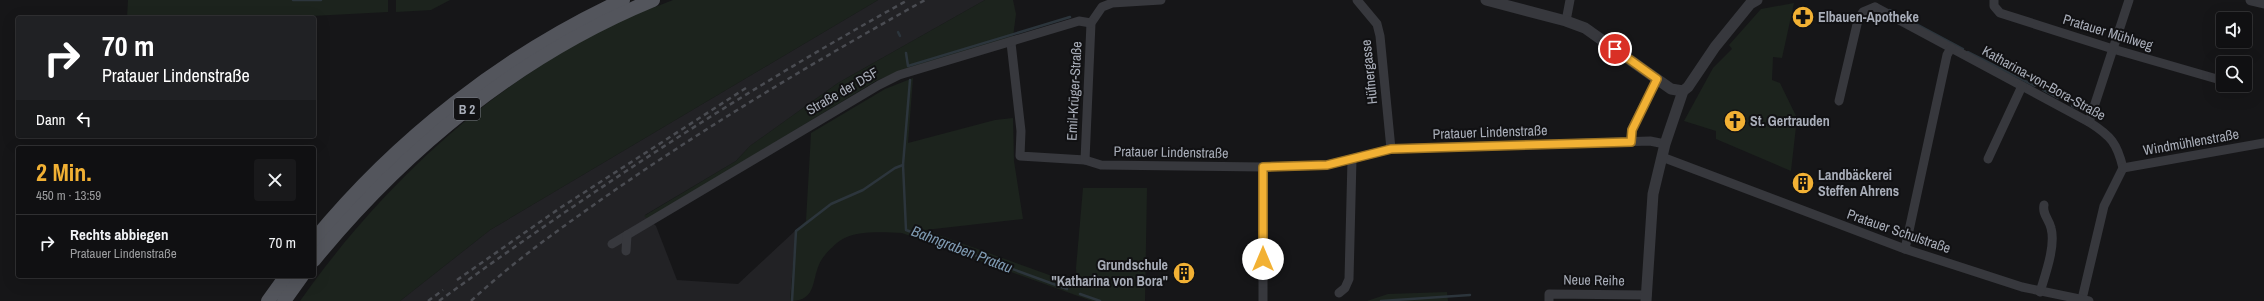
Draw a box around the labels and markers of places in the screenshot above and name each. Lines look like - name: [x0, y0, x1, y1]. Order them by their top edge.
- pharmacy icon: Elbauen-Apotheke: [1790, 4, 1816, 30]
- place label: Elbauen-Apotheke: [1818, 8, 1919, 26]
- pin: [1598, 32, 1632, 66]
- church icon: St. Gertrauden: [1722, 108, 1748, 134]
- place label: St. Gertrauden: [1750, 112, 1830, 130]
- place label: Landbäckerei Steffen Ahrens: [1818, 166, 1899, 200]
- building icon: Landbäckerei Steffen Ahrens: [1790, 170, 1816, 196]
- place label: Grundschule "Katharina von Bora": [1051, 256, 1168, 290]
- building icon: Grundschule "Katharina von Bora": [1171, 260, 1197, 286]

